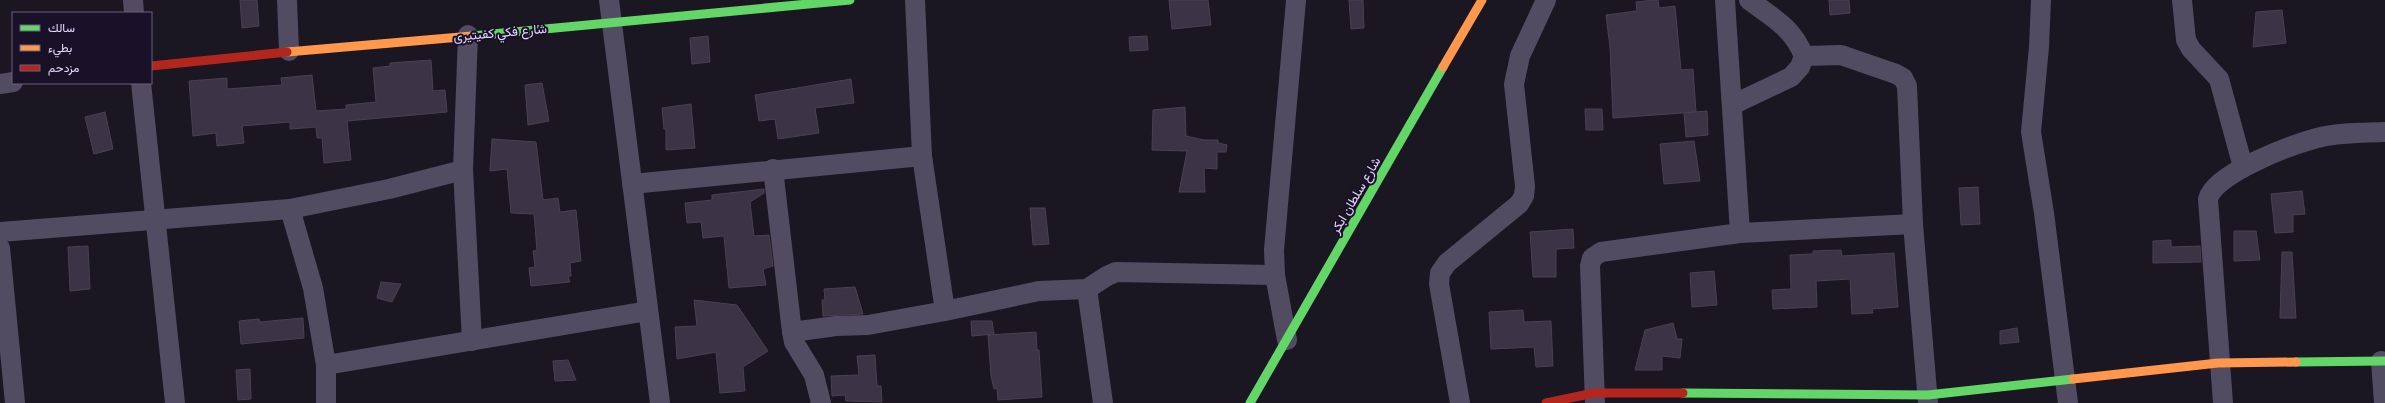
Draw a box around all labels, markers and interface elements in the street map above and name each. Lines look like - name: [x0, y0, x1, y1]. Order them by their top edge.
- legend: [12, 12, 152, 84]
- text: سالك: [48, 20, 75, 35]
- street label: شارع فكي كفيتيرى: [452, 20, 548, 47]
- text: بطيء: [48, 40, 72, 58]
- text: مزدحم: [48, 60, 79, 76]
- street label: شارع سلطان ابكر: [1326, 154, 1385, 238]

